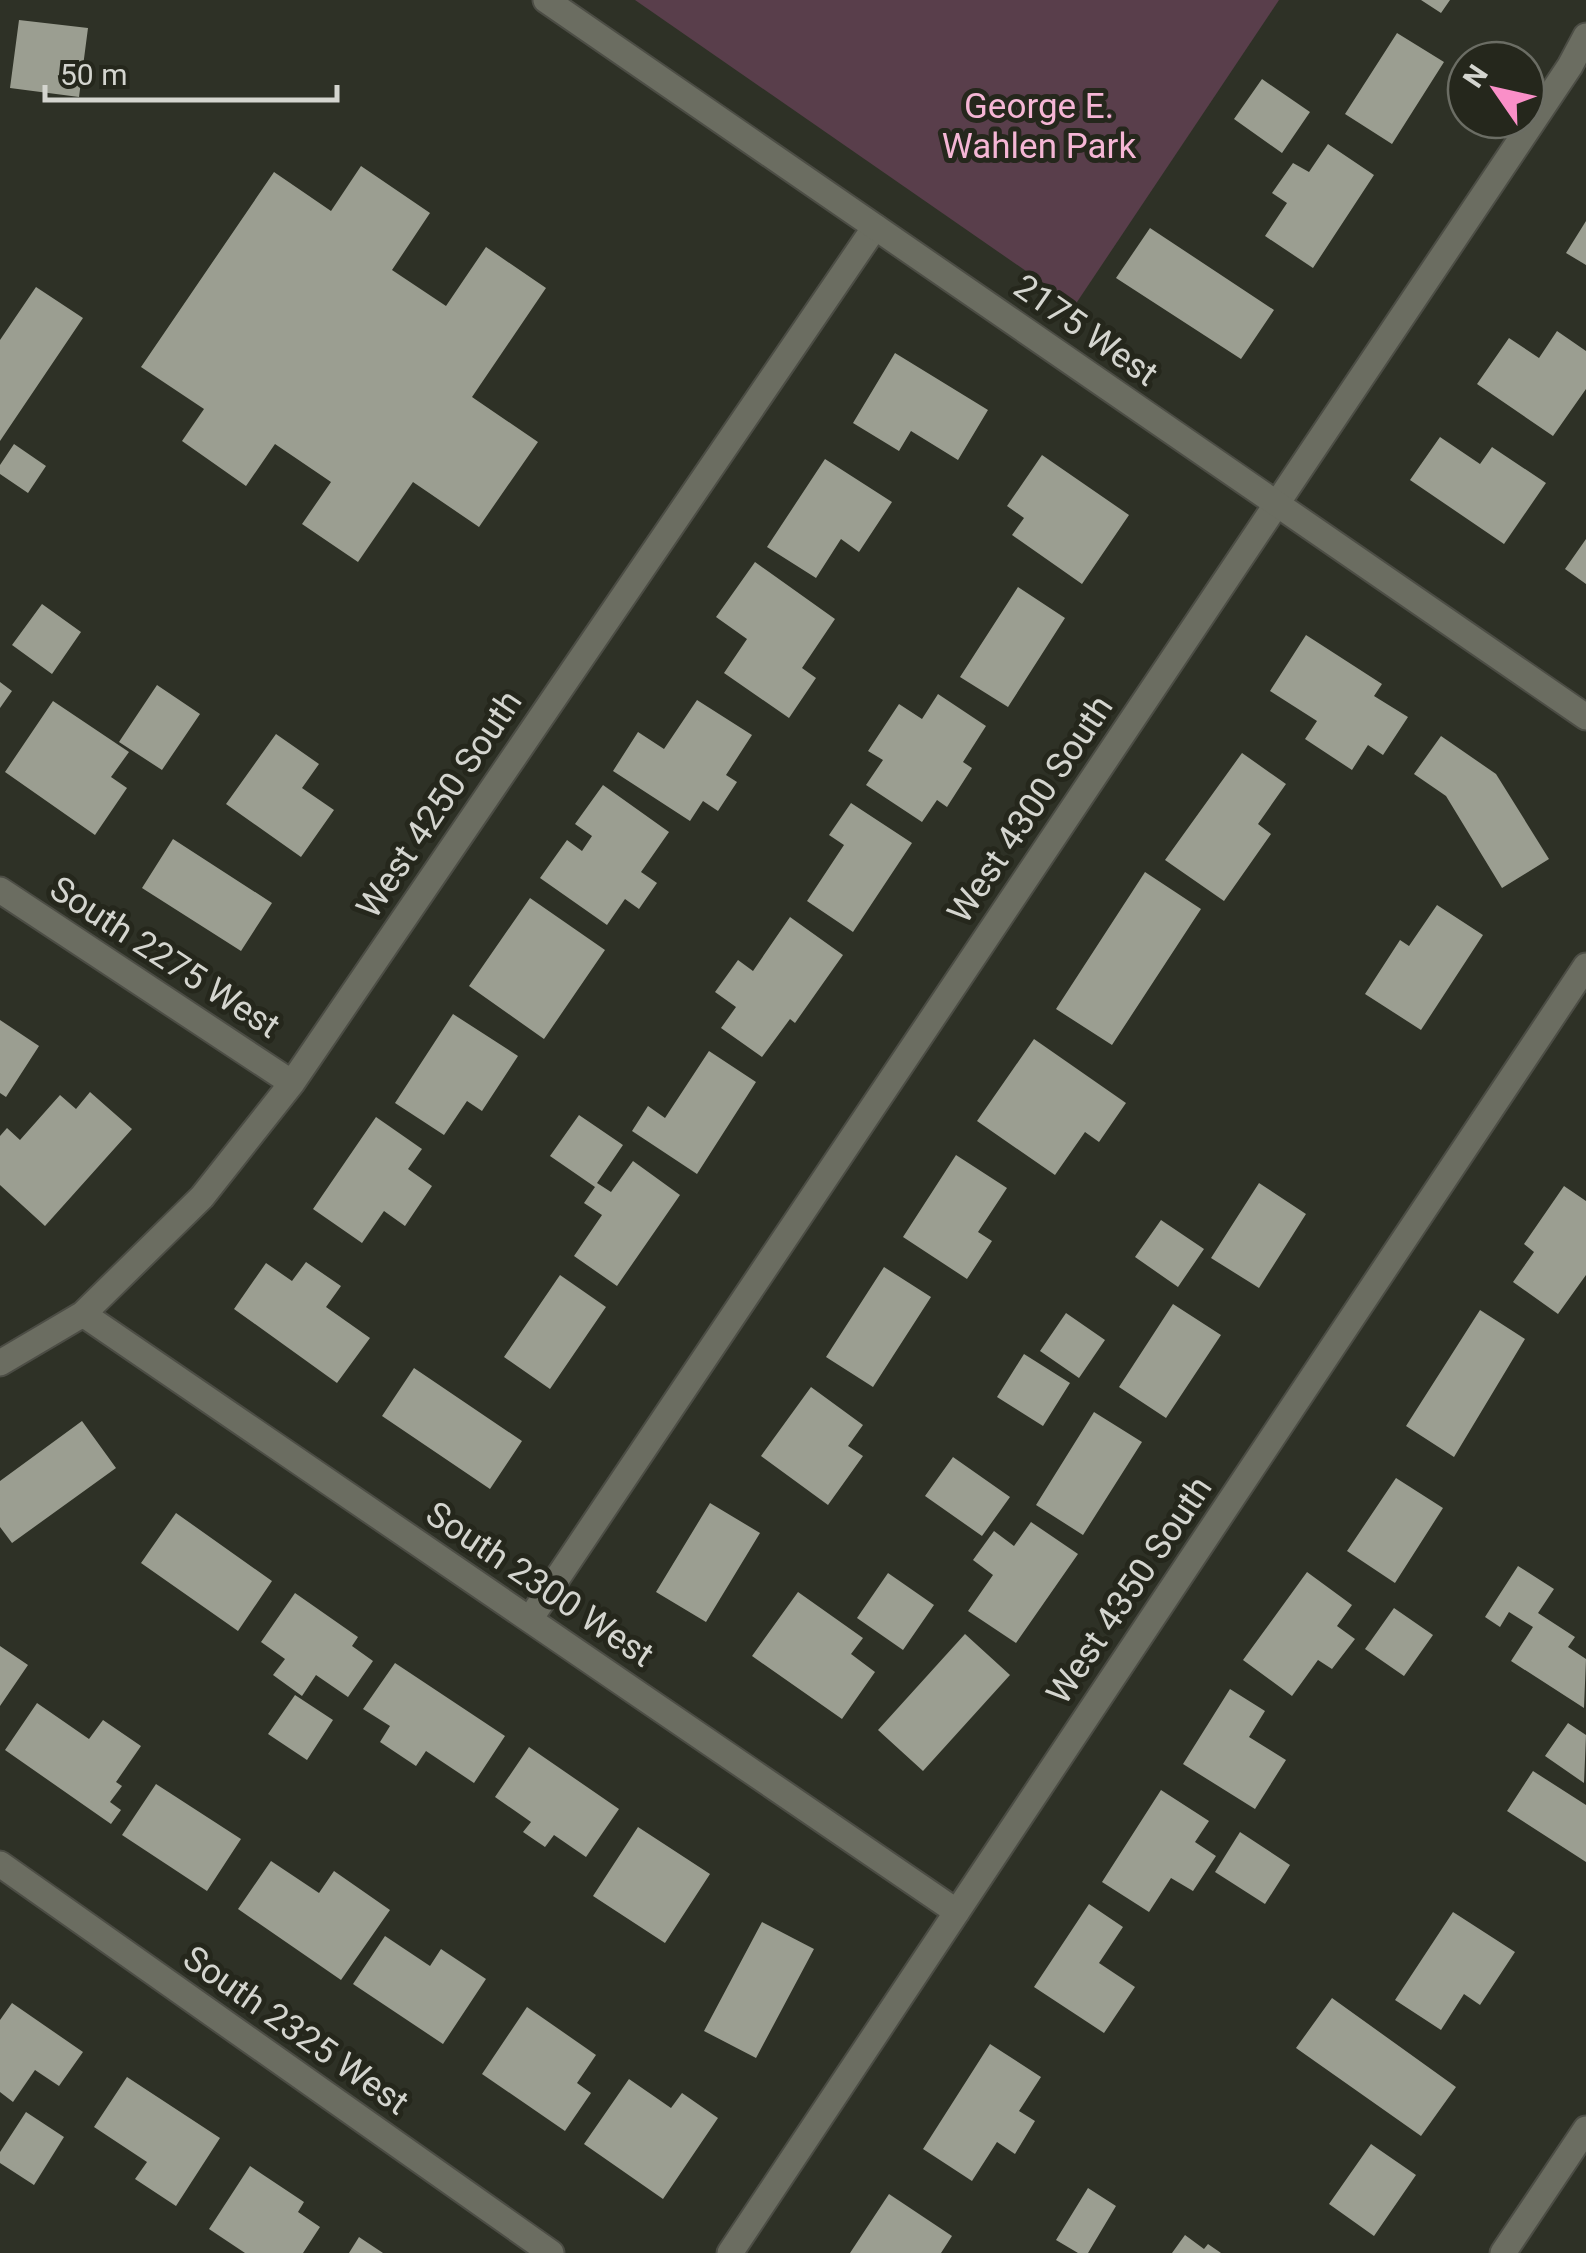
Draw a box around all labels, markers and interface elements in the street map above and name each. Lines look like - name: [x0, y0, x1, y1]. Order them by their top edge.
- scale bar: [45, 40, 338, 102]
- north arrow: [1446, 40, 1546, 140]
- text: 50 m: [60, 57, 127, 92]
- text: N: [1456, 59, 1495, 94]
- park label: George E. Wahlen Park: [942, 86, 1136, 167]
- street label: 2175 West: [1006, 266, 1165, 395]
- street label: West 4250 South: [348, 683, 531, 926]
- street label: West 4300 South: [939, 688, 1122, 931]
- street label: South 2275 West: [42, 868, 287, 1047]
- street label: West 4350 South: [1038, 1469, 1221, 1712]
- street label: South 2300 West: [418, 1493, 661, 1676]
- street label: South 2325 West: [175, 1938, 416, 2123]

